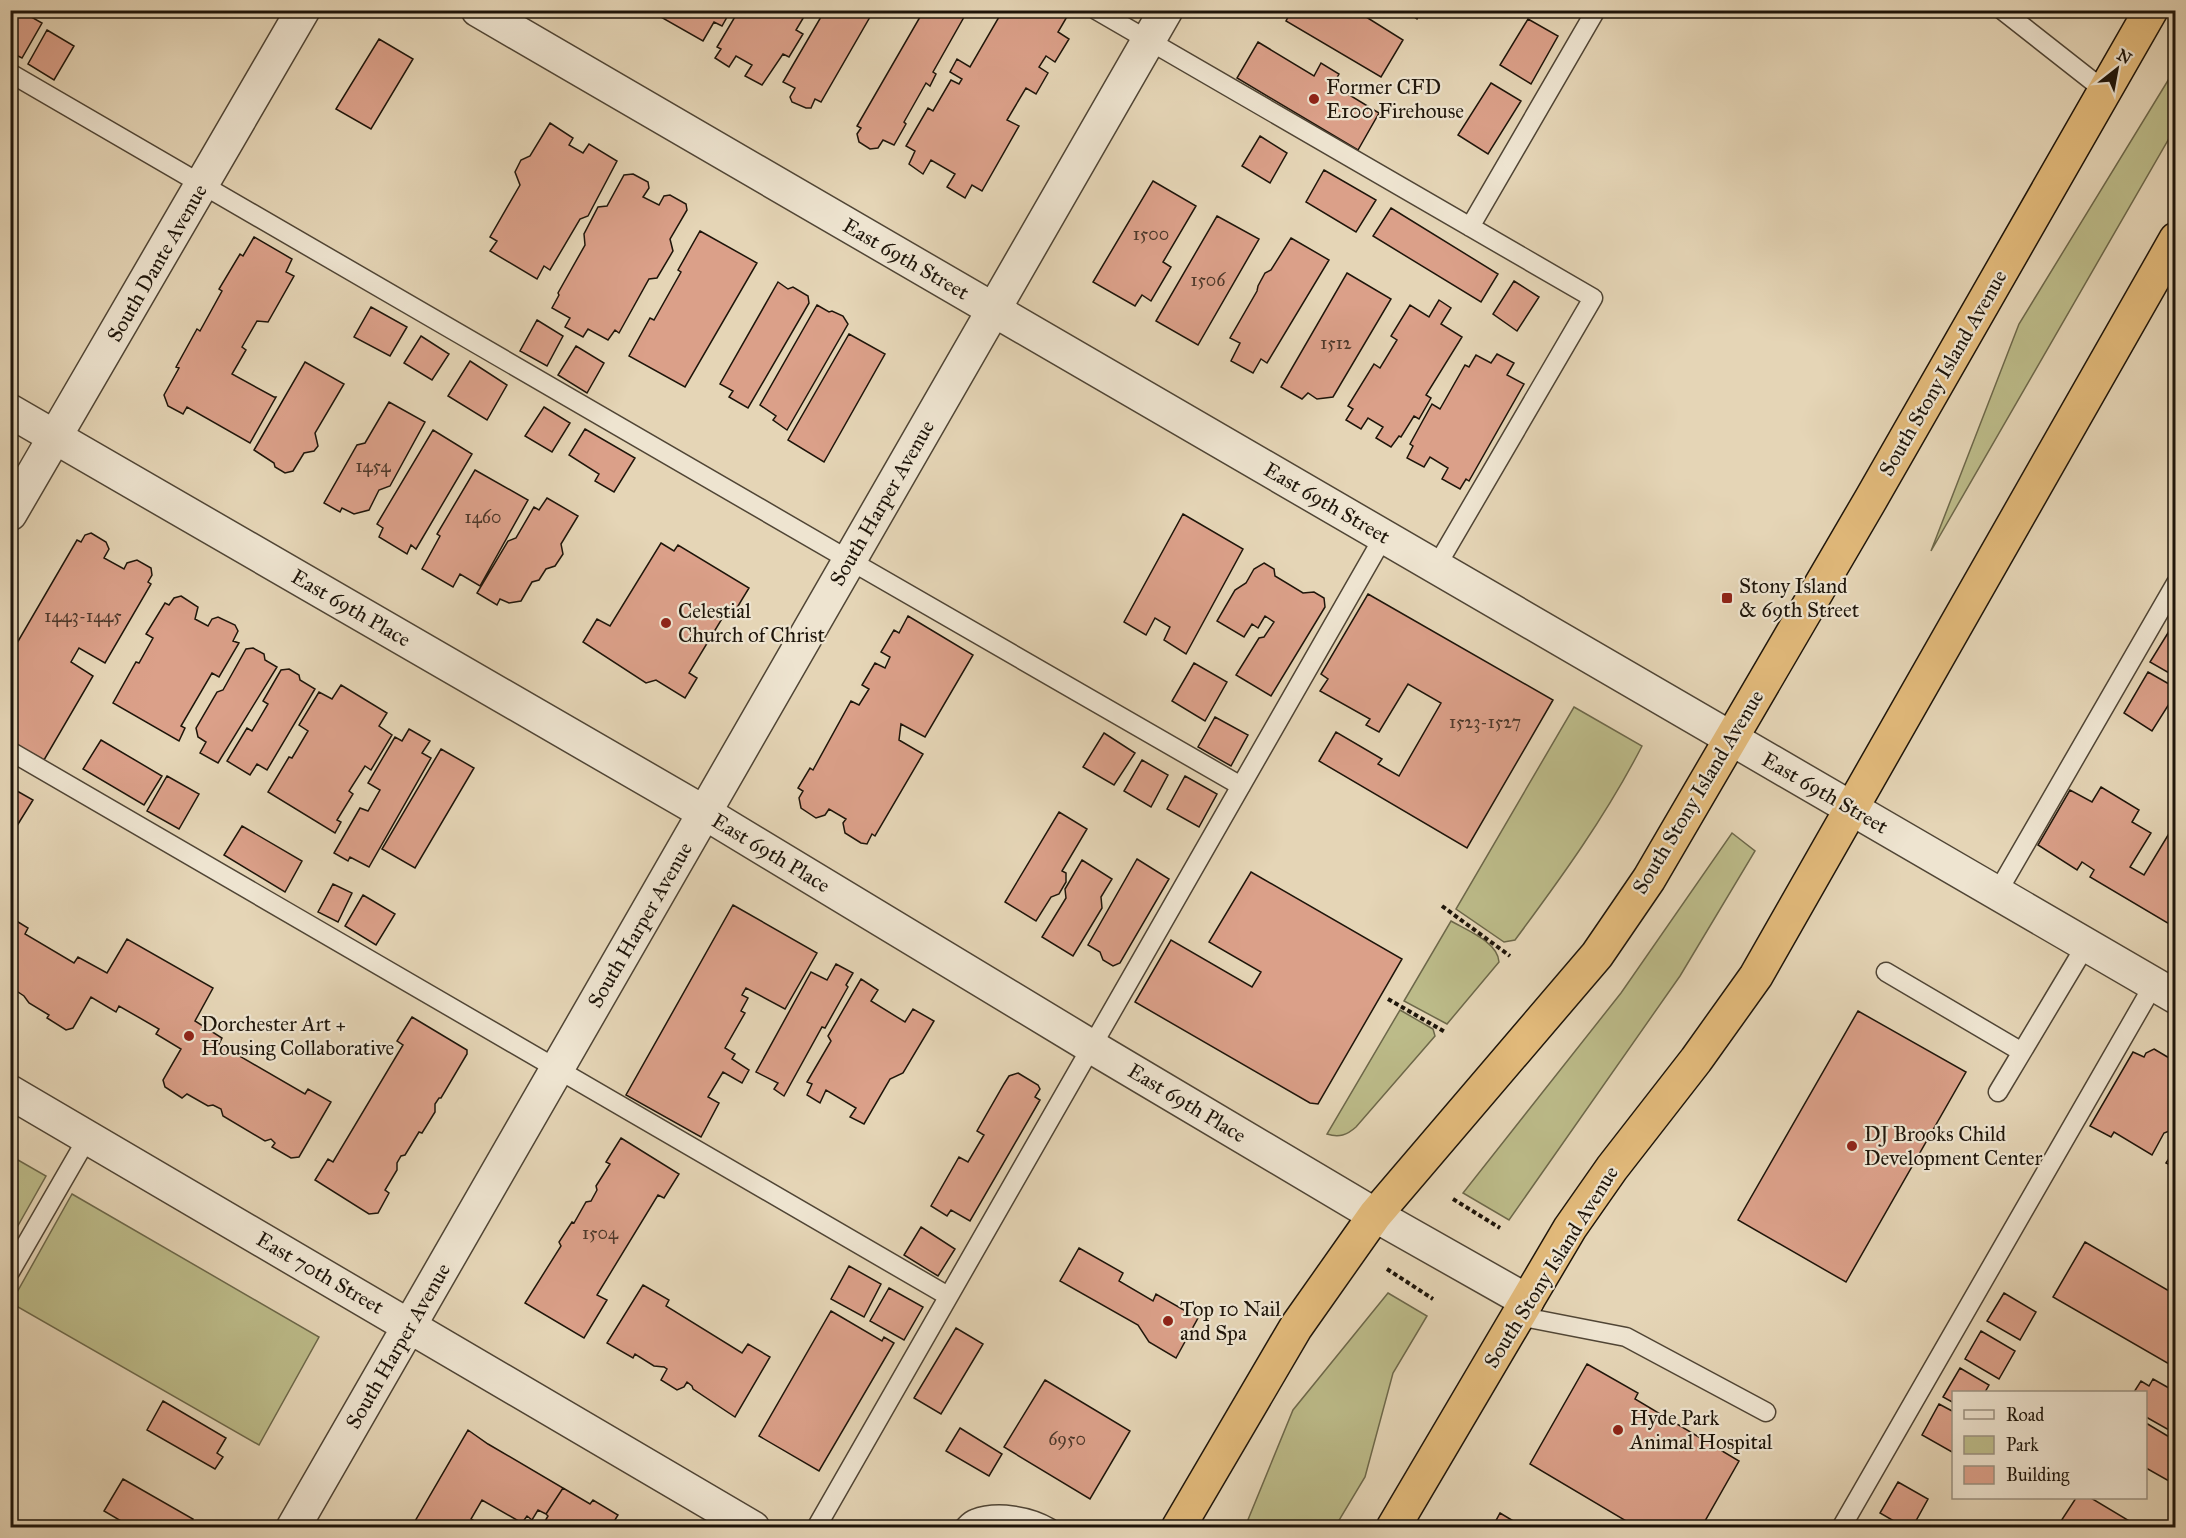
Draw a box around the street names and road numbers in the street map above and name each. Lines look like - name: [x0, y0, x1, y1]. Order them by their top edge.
- street label: South Dante Avenue: [101, 179, 213, 347]
- street label: East 69th Street: [838, 212, 974, 306]
- street label: South Stony Island Avenue: [1873, 265, 2013, 481]
- street label: South Harper Avenue: [824, 415, 940, 591]
- street label: East 69th Street: [1259, 456, 1395, 550]
- street label: East 69th Place: [287, 563, 415, 653]
- street label: South Stony Island Avenue: [1627, 685, 1769, 899]
- street label: East 69th Street: [1757, 746, 1893, 840]
- street label: East 69th Place: [707, 808, 835, 899]
- street label: South Harper Avenue: [582, 837, 698, 1013]
- street label: East 69th Place: [1123, 1058, 1251, 1149]
- street label: South Stony Island Avenue: [1478, 1161, 1624, 1373]
- street label: East 70th Street: [252, 1226, 389, 1320]
- street label: South Harper Avenue: [340, 1258, 456, 1434]

